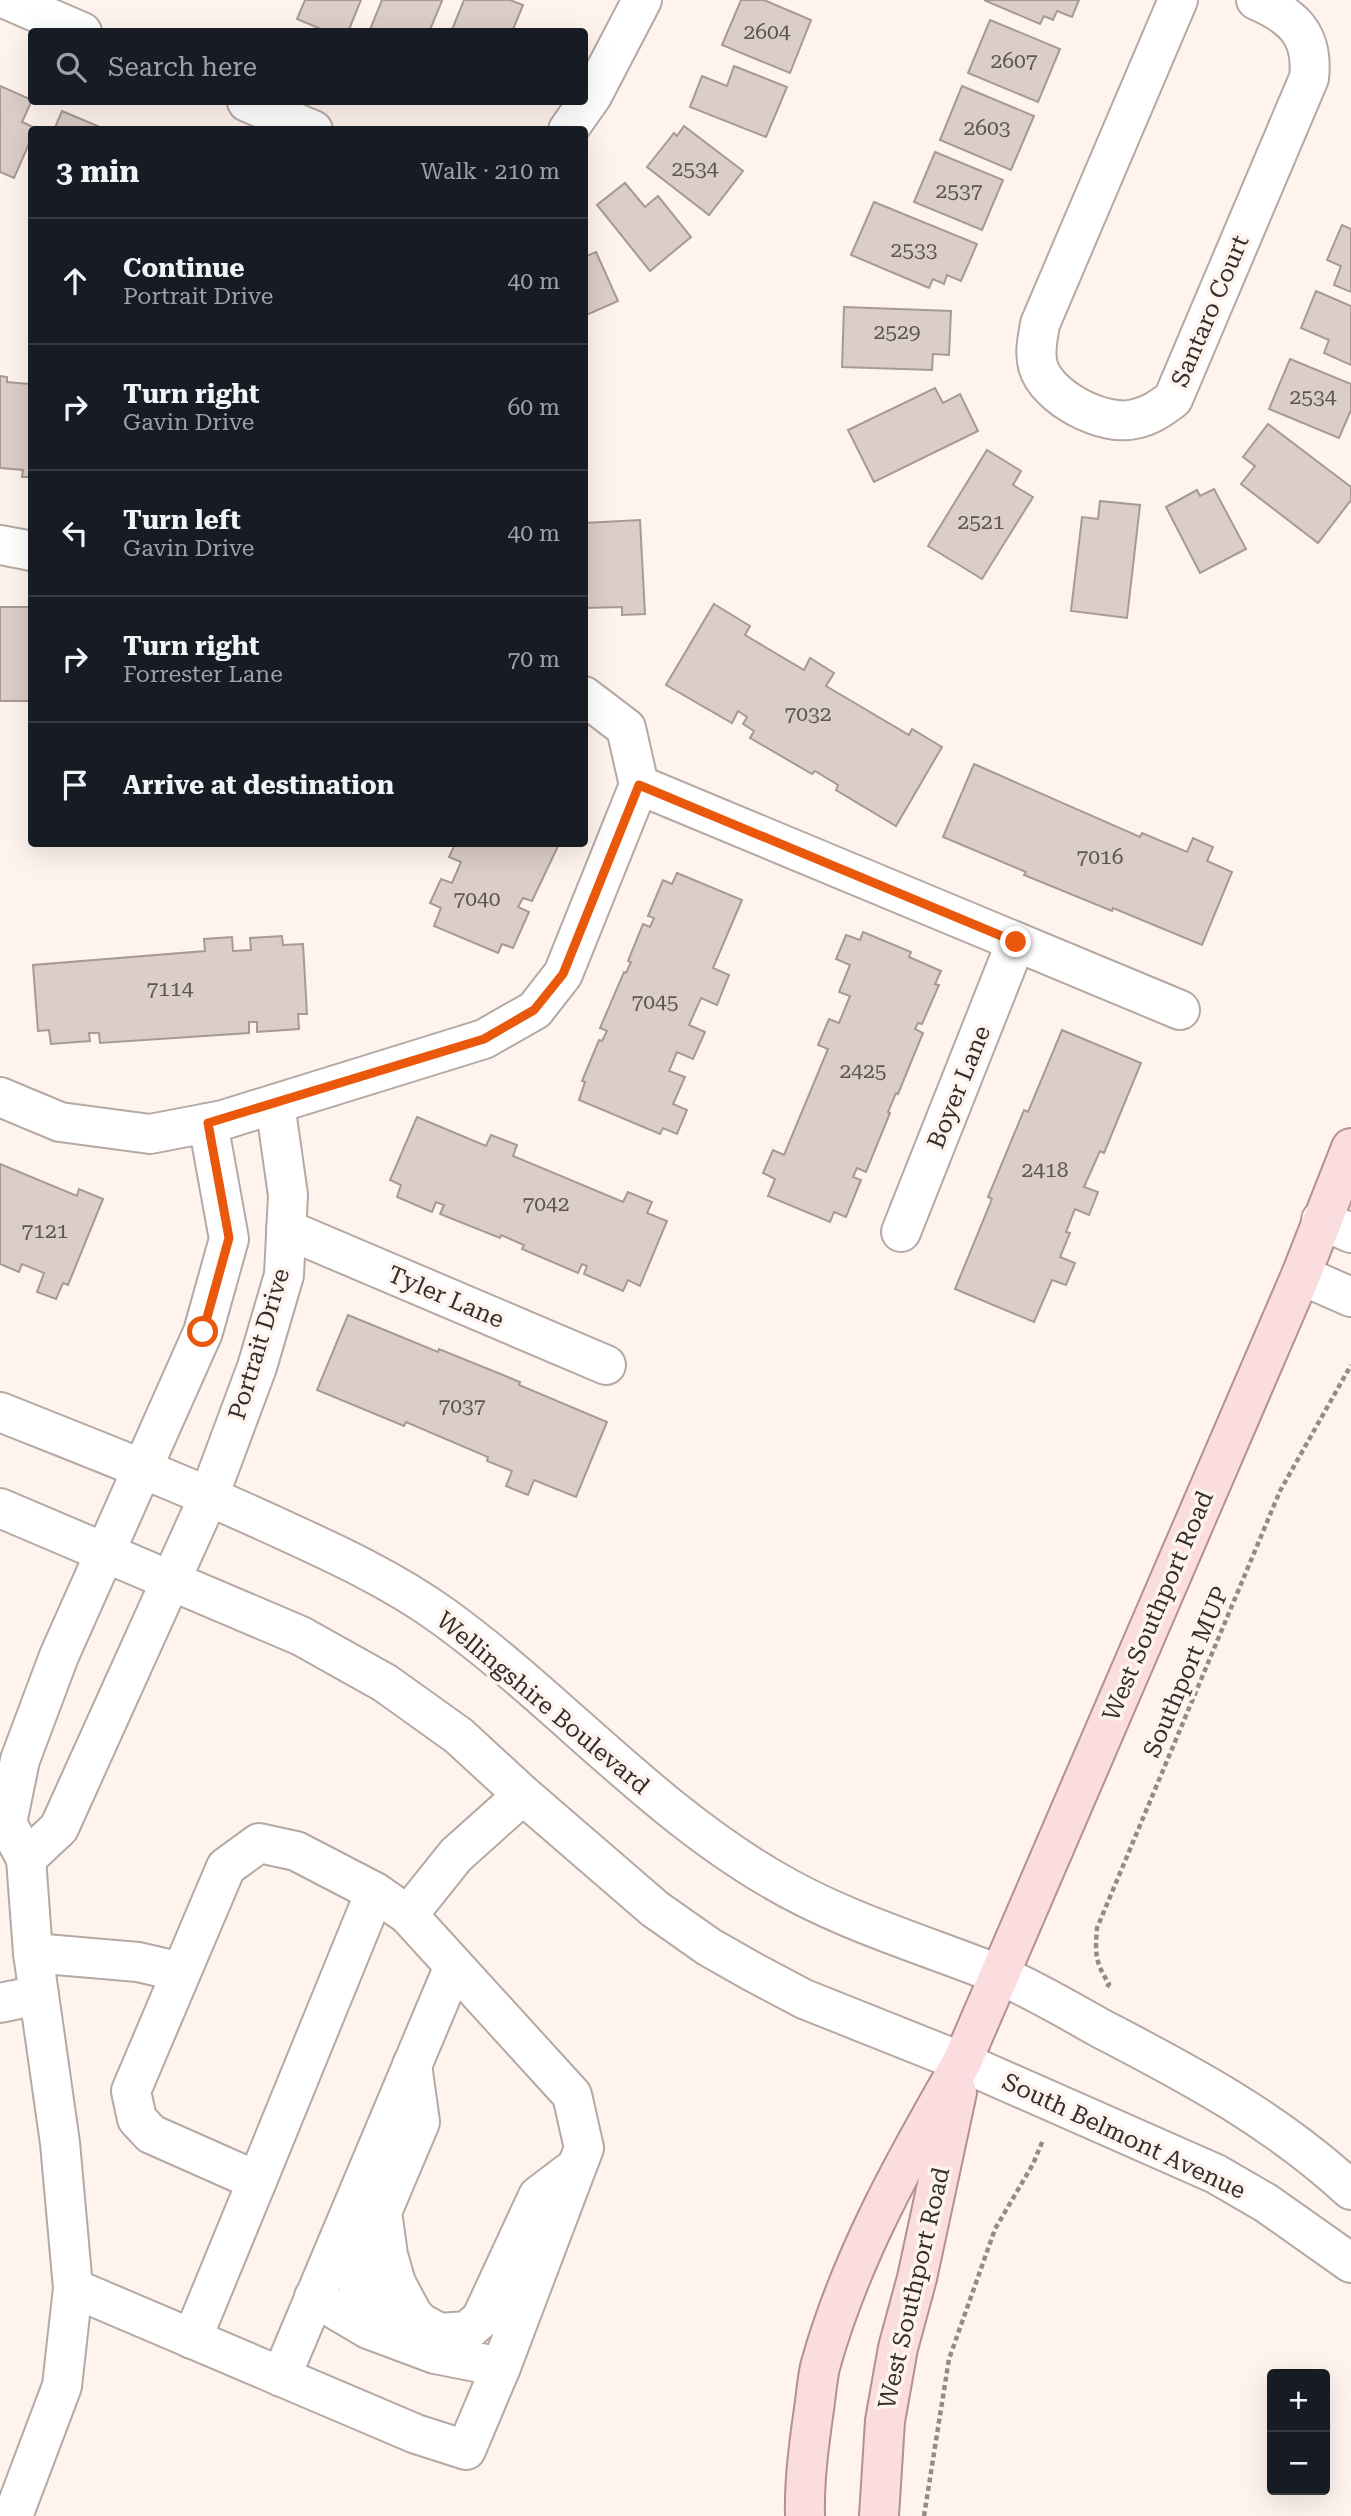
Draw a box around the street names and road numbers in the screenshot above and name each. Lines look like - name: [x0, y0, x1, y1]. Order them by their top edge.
- street label: Santaro Court: [1165, 231, 1255, 391]
- street label: Boyer Lane: [922, 1021, 996, 1153]
- street label: Tyler Lane: [384, 1260, 508, 1334]
- street label: Portrait Drive: [223, 1265, 295, 1423]
- street label: West Southport Road: [1097, 1487, 1219, 1725]
- street label: Southport MUP: [1137, 1582, 1235, 1762]
- street label: Wellingshire Boulevard: [431, 1606, 655, 1800]
- street label: South Belmont Avenue: [998, 2067, 1250, 2205]
- street label: West Southport Road: [873, 2164, 955, 2412]

